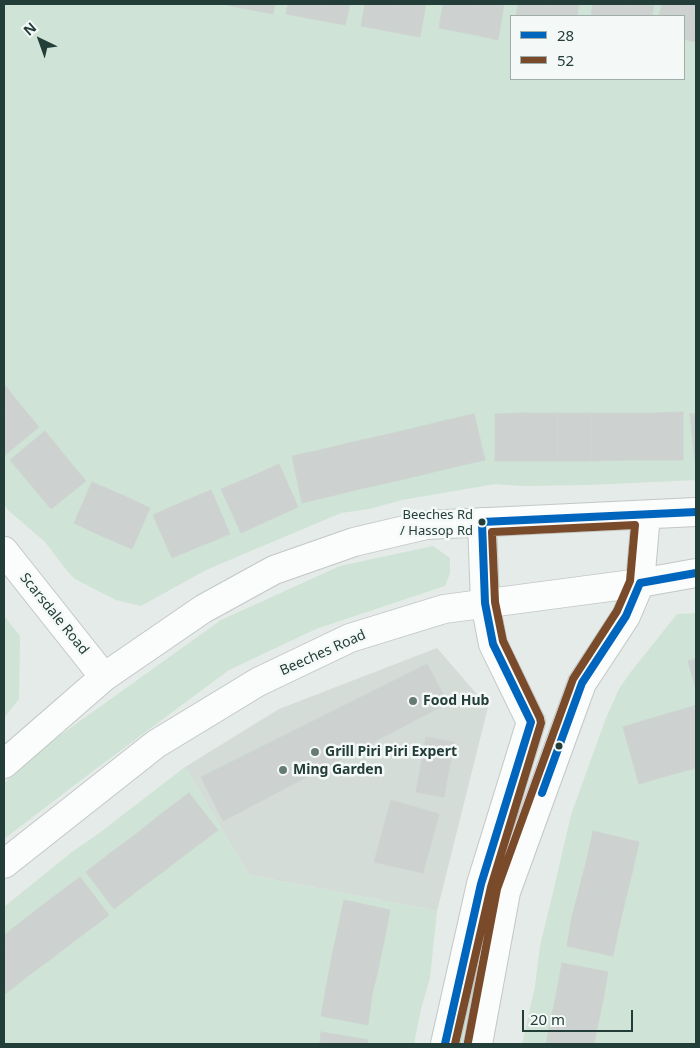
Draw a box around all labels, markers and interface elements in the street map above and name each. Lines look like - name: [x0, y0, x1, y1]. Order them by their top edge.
- north arrow: [15, 15, 65, 65]
- legend: [510, 15, 685, 80]
- text: N: [19, 18, 40, 39]
- text: 28: [557, 25, 574, 45]
- text: 52: [557, 50, 574, 70]
- place label: Beeches Rd / Hassop Rd: [400, 507, 473, 538]
- marker: Beeches Rd / Hassop Rd: [477, 517, 487, 527]
- street label: Scarsdale Road: [16, 570, 92, 658]
- street label: Beeches Road: [277, 627, 369, 679]
- place label: Food Hub: [423, 693, 489, 709]
- marker: Food Hub: [407, 695, 419, 707]
- unlabelled marker: [554, 741, 564, 751]
- place label: Grill Piri Piri Expert: [325, 744, 457, 760]
- marker: Grill Piri Piri Expert: [309, 746, 321, 758]
- place label: Ming Garden: [293, 762, 383, 778]
- marker: Ming Garden: [277, 764, 289, 776]
- scale bar: [525, 1000, 636, 1032]
- text: 20 m: [530, 1009, 565, 1029]

